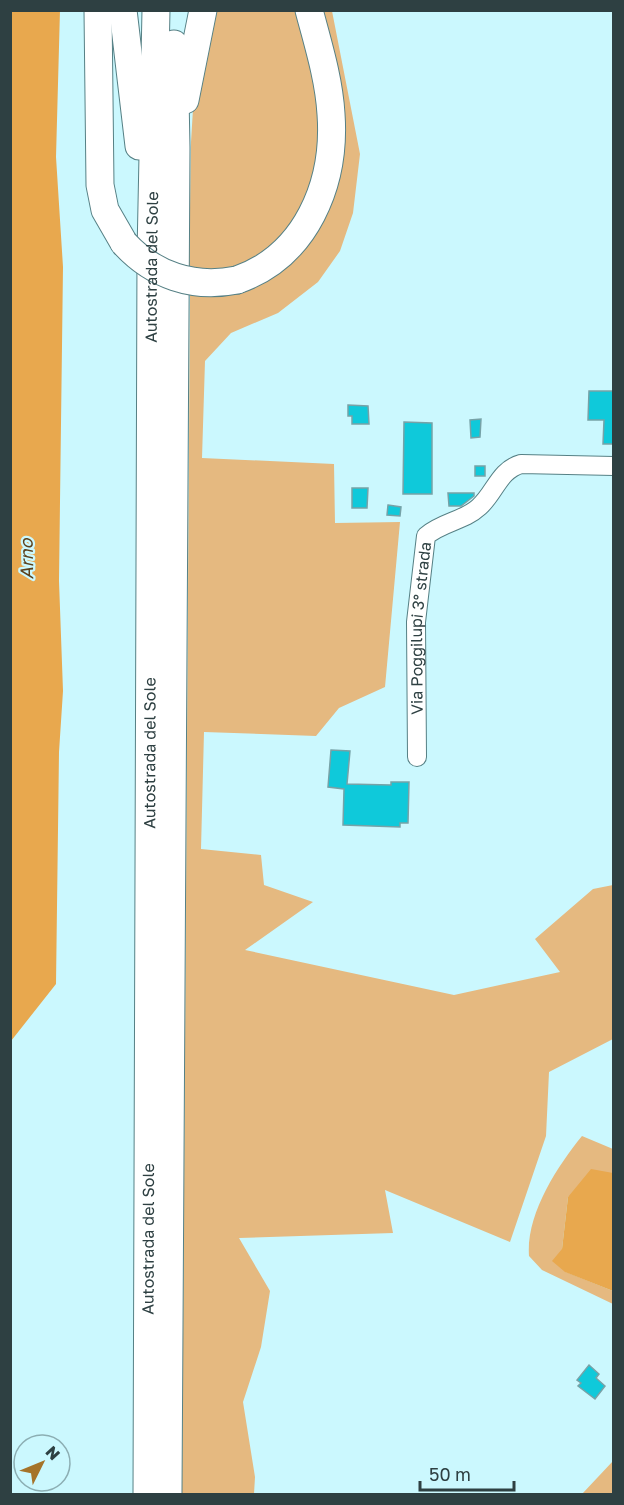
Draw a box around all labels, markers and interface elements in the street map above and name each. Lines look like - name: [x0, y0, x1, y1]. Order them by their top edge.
- street label: Autostrada del Sole: [141, 191, 162, 343]
- water label: Arno: [15, 537, 37, 580]
- street label: Via Poggilupi 3° strada: [406, 541, 435, 715]
- street label: Autostrada del Sole: [139, 677, 160, 829]
- street label: Autostrada del Sole: [138, 1163, 158, 1315]
- north arrow: [12, 1433, 72, 1493]
- text: N: [42, 1441, 64, 1464]
- scale bar: [420, 1454, 514, 1492]
- text: 50 m: [429, 1463, 471, 1485]

